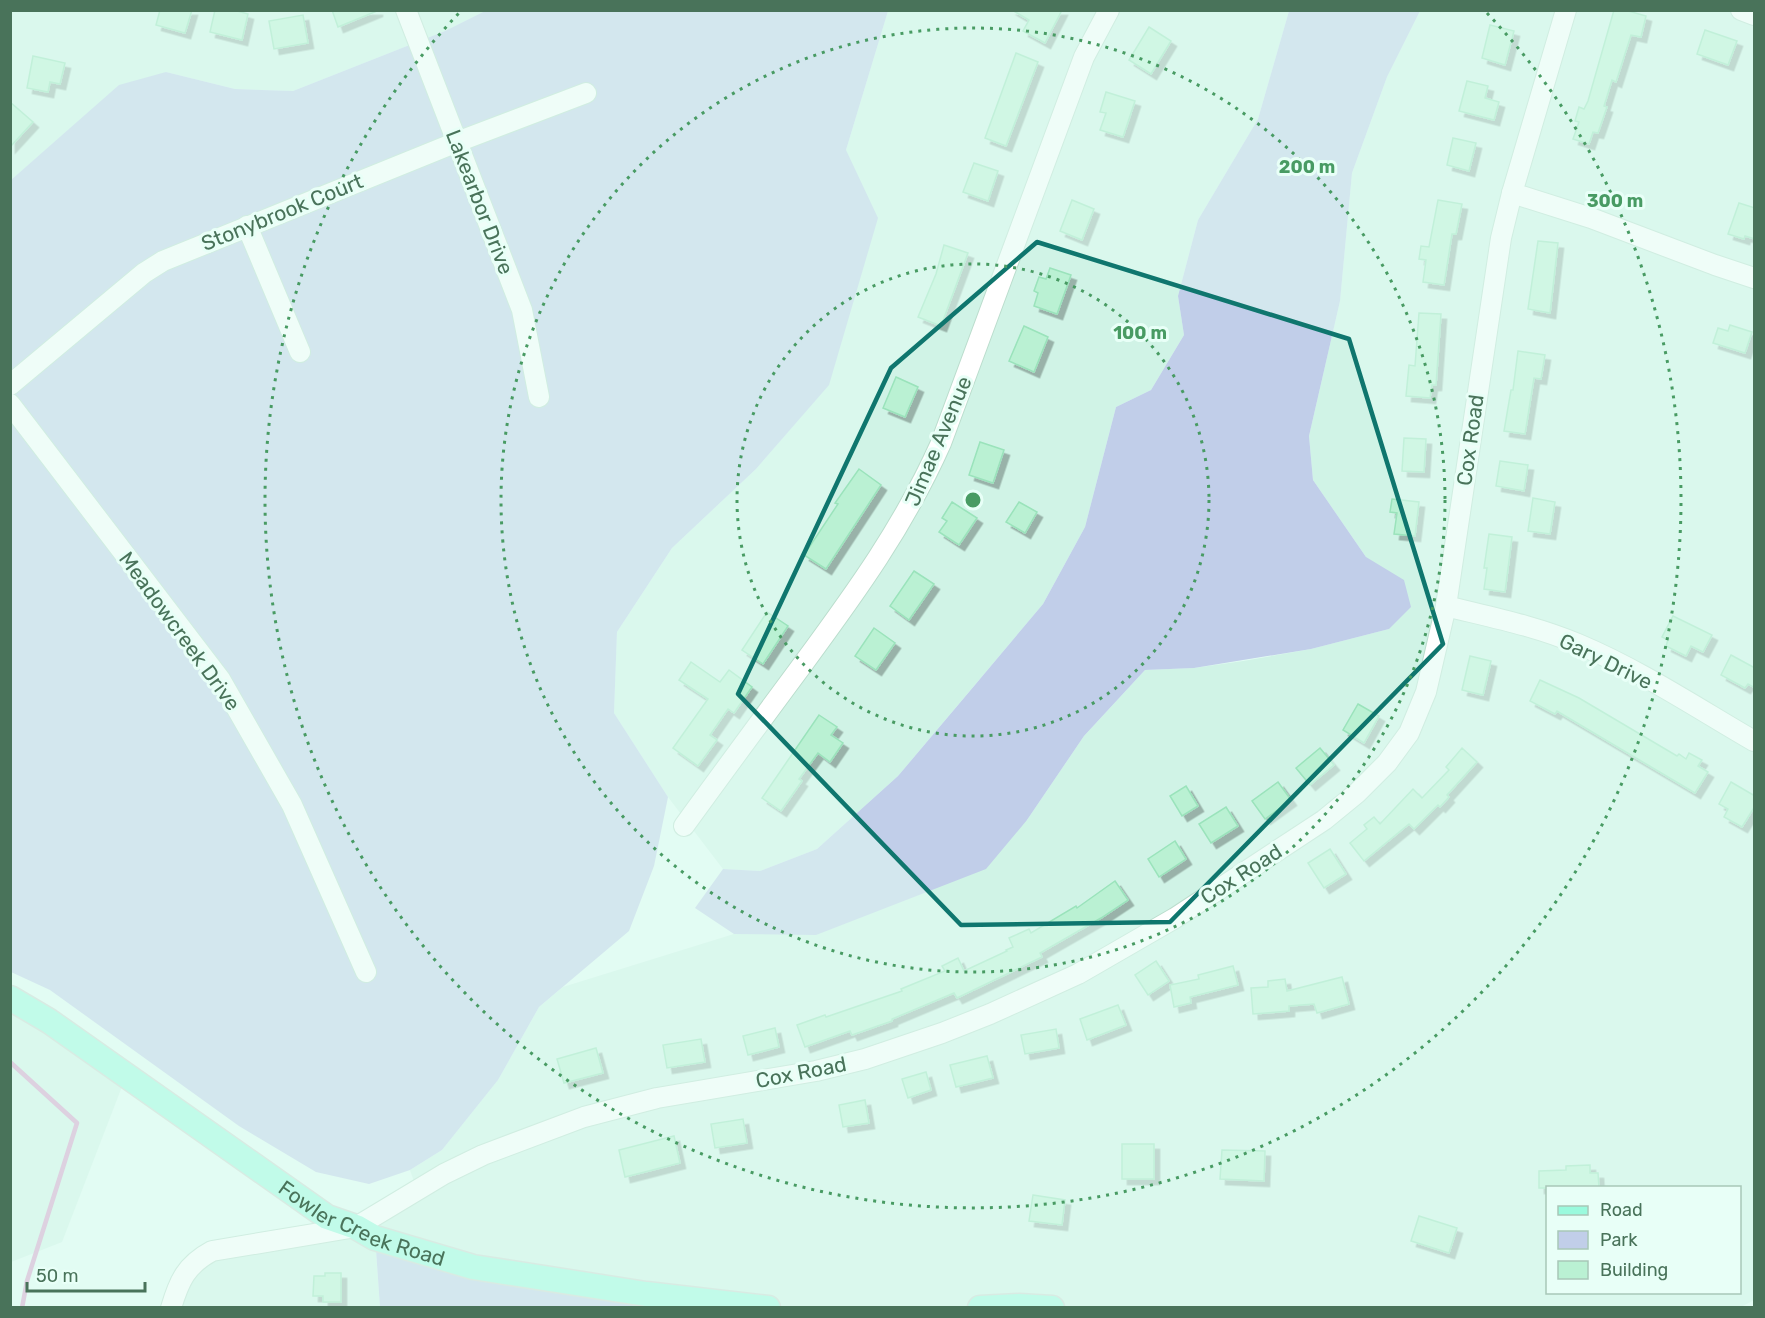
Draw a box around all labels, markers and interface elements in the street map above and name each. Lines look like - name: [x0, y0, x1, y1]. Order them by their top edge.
- street label: Lakearbor Drive: [441, 126, 519, 278]
- text: 200 m: [1279, 156, 1335, 178]
- street label: Stonybrook Court: [197, 168, 367, 256]
- text: 300 m: [1587, 190, 1643, 212]
- text: 100 m: [1113, 322, 1167, 344]
- street label: Jimae Avenue: [899, 372, 977, 510]
- street label: Cox Road: [1451, 393, 1489, 487]
- centre of rings: [963, 490, 983, 510]
- street label: Meadowcreek Drive: [114, 547, 246, 715]
- street label: Gary Drive: [1555, 628, 1657, 694]
- street label: Cox Road: [1196, 838, 1286, 910]
- street label: Cox Road: [753, 1051, 849, 1093]
- street label: Fowler Creek Road: [274, 1175, 448, 1271]
- legend: [1546, 1186, 1741, 1294]
- text: Road: [1600, 1199, 1643, 1221]
- text: Park: [1600, 1229, 1638, 1251]
- scale bar: [27, 1255, 146, 1293]
- text: Building: [1600, 1259, 1668, 1281]
- text: 50 m: [36, 1265, 79, 1287]

